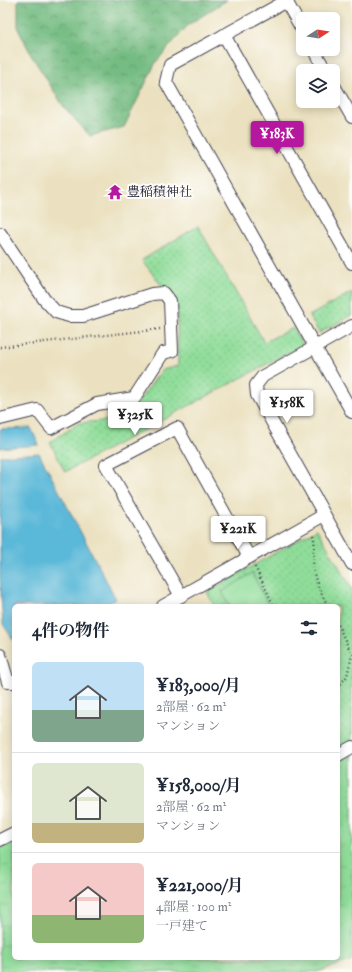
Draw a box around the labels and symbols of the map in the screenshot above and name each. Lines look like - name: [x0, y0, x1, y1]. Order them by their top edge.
- north arrow: [296, 12, 340, 56]
- pin: ¥183K: [249, 121, 305, 155]
- temple icon: 豊稲積神社: [106, 183, 124, 201]
- place label: 豊稲積神社: [127, 184, 192, 200]
- pin: ¥158K: [259, 390, 315, 424]
- pin: ¥325K: [107, 402, 163, 436]
- pin: ¥221K: [210, 516, 266, 550]

